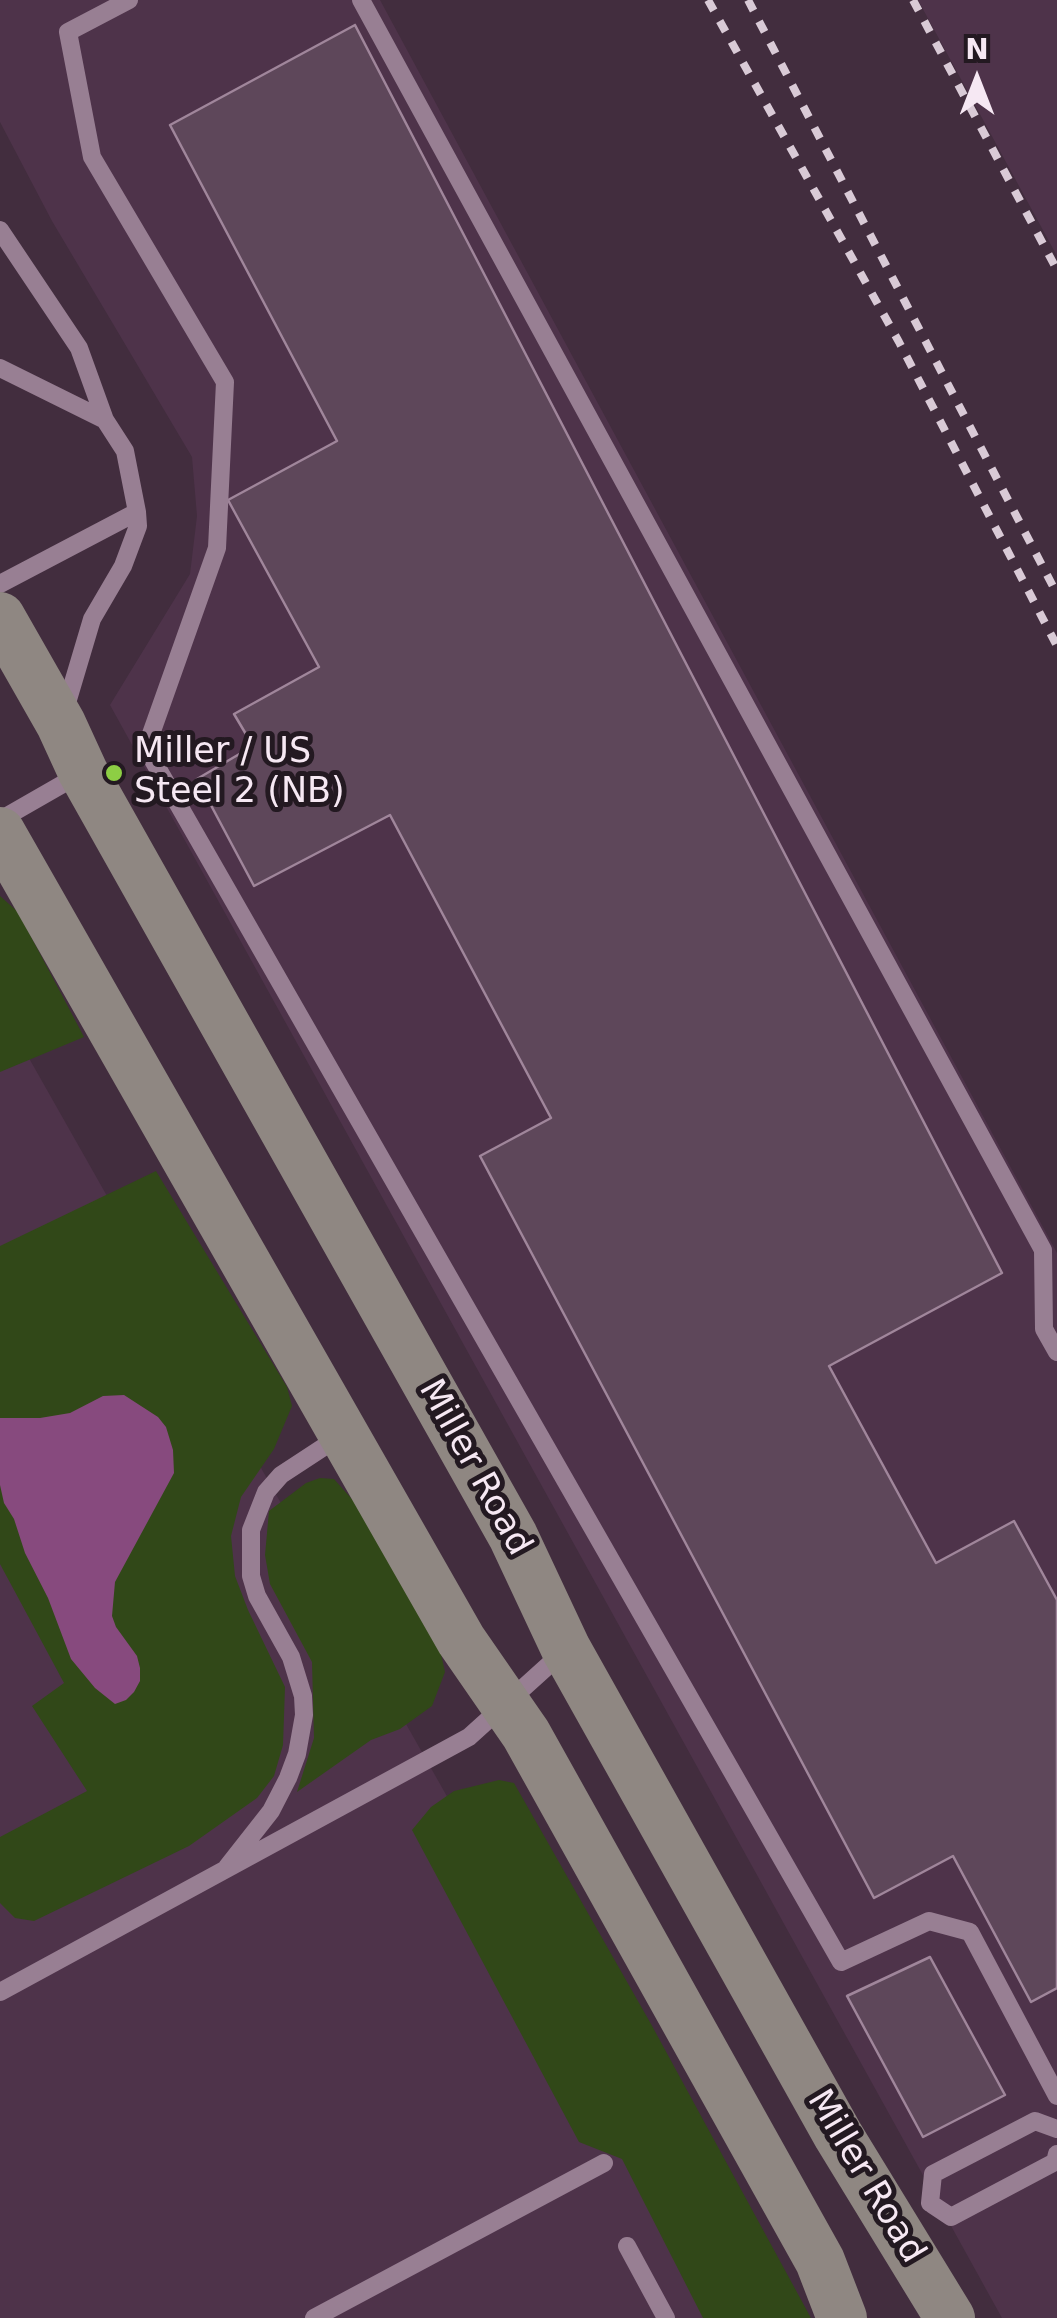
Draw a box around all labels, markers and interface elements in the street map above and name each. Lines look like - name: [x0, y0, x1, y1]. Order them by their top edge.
- north arrow: [927, 30, 1027, 130]
- text: N: [965, 33, 989, 66]
- place label: Miller / US Steel 2 (NB): [134, 732, 345, 814]
- marker: Miller / US Steel 2 (NB): [103, 762, 125, 784]
- street label: Miller Road: [409, 1373, 539, 1563]
- street label: Miller Road: [797, 2083, 933, 2271]

